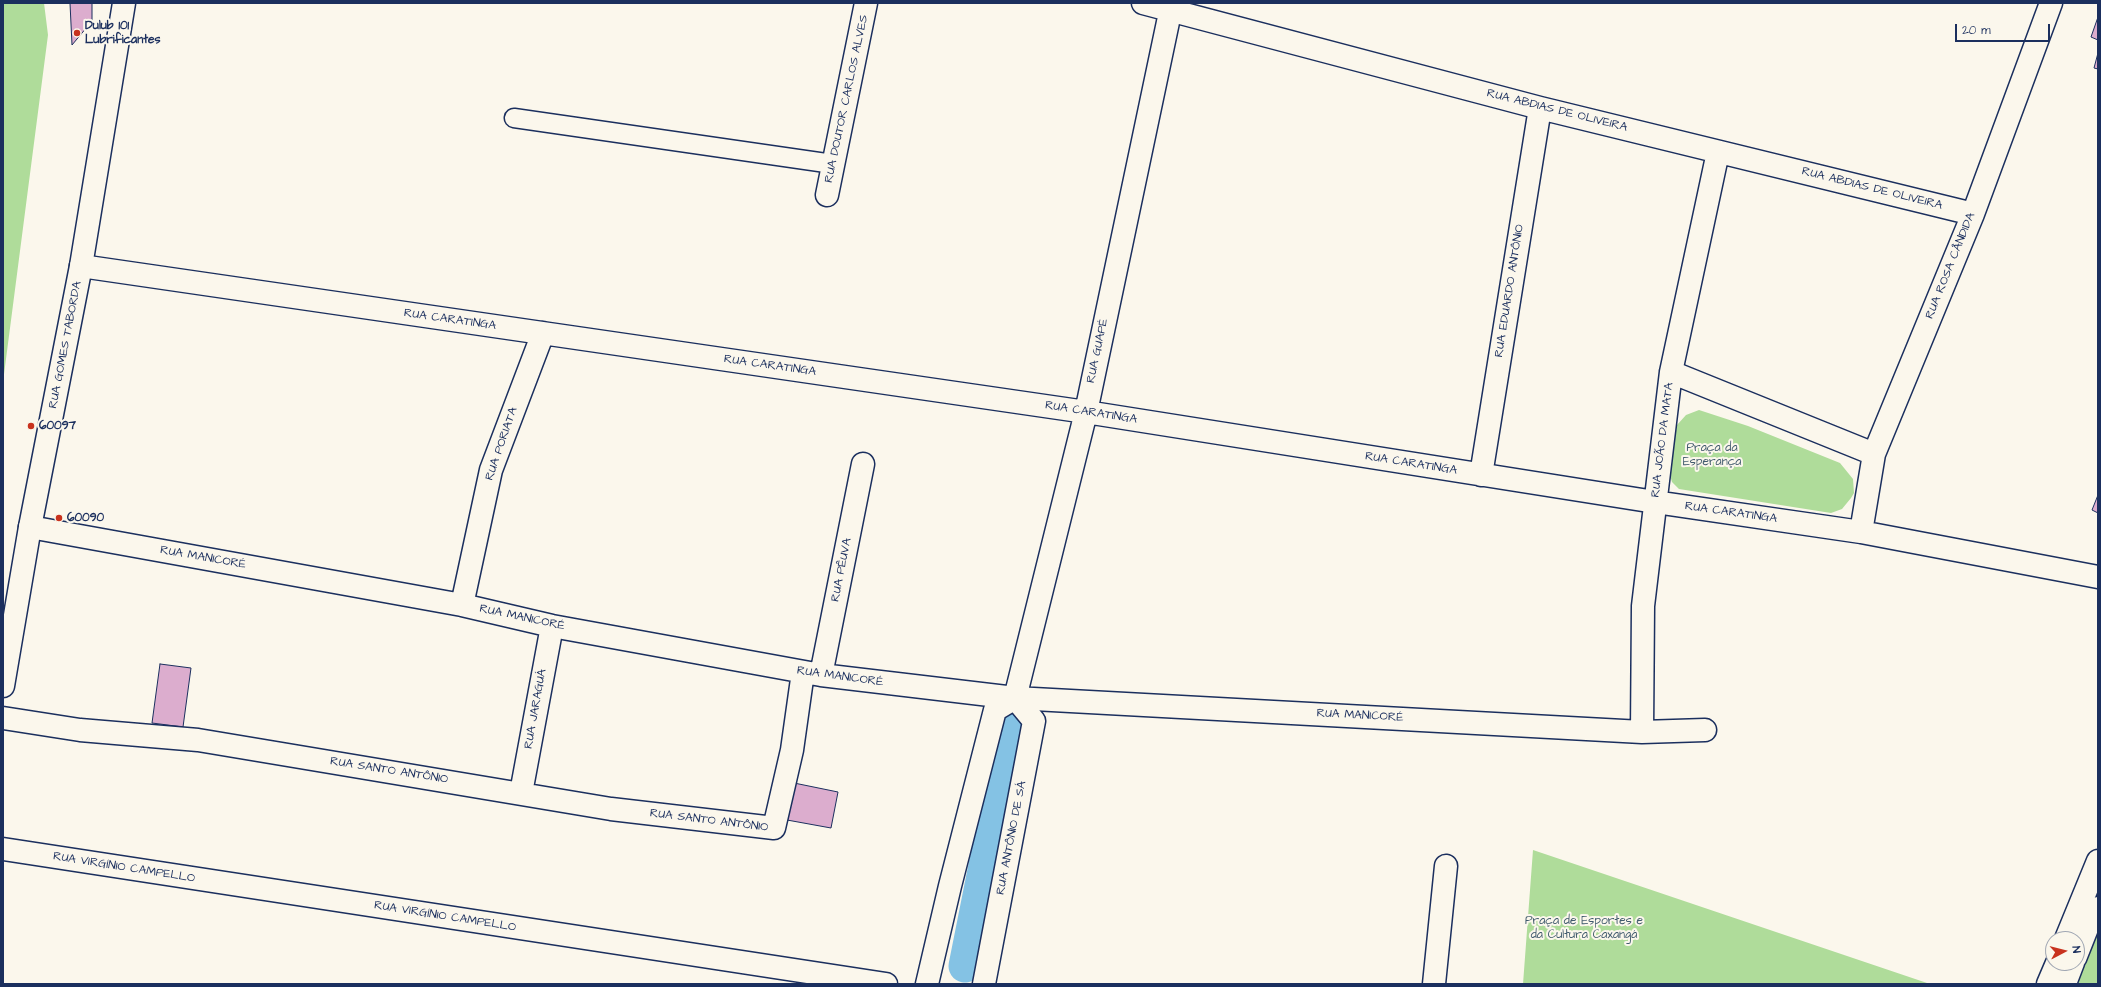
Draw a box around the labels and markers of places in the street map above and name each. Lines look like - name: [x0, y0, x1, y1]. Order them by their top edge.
- place label: Dulub 101 Lubrificantes: [85, 19, 161, 47]
- marker: Dulub 101 Lubrificantes: [72, 28, 82, 38]
- place label: 60097: [39, 419, 76, 433]
- marker: 60097: [26, 421, 36, 431]
- place label: 60090: [67, 511, 104, 525]
- marker: 60090: [54, 513, 64, 523]

